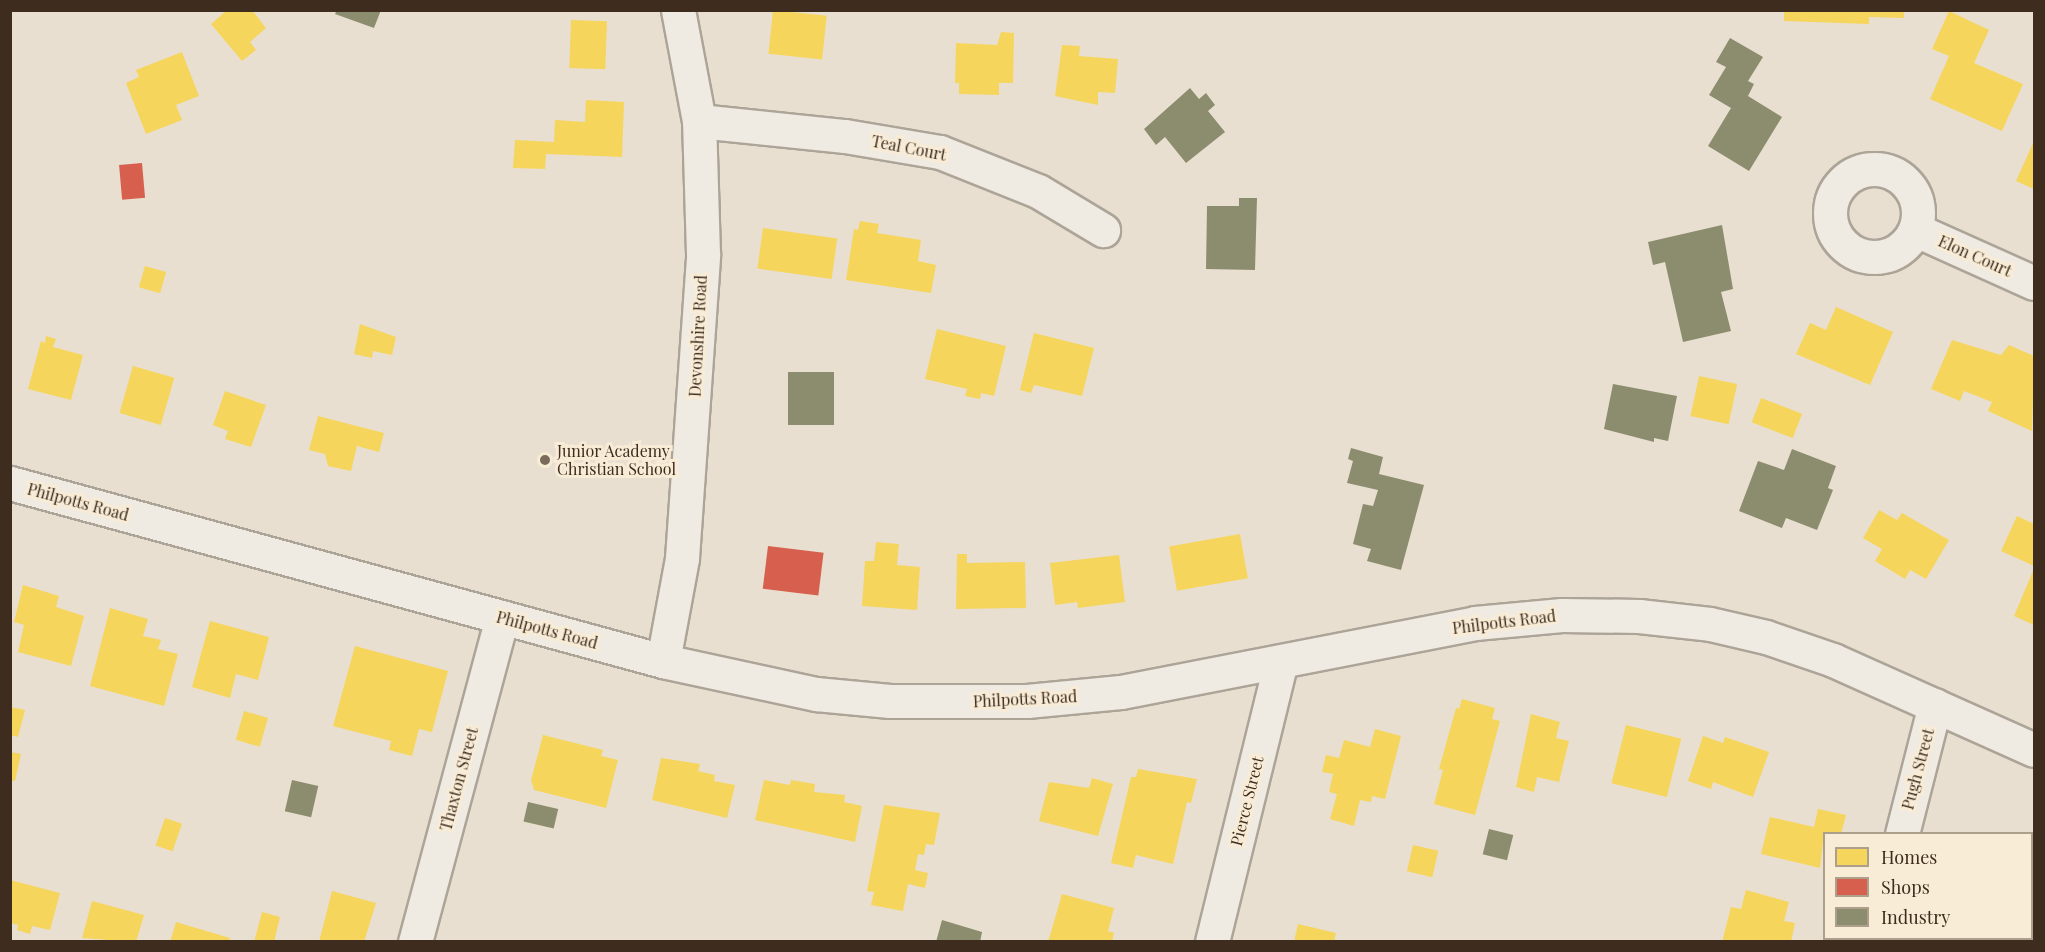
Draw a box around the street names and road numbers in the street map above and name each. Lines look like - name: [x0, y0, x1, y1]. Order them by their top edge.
- street label: Teal Court: [870, 131, 948, 165]
- street label: Elon Court: [1935, 231, 2015, 281]
- street label: Devonshire Road: [685, 275, 711, 397]
- street label: Philpotts Road: [25, 479, 131, 525]
- street label: Philpotts Road: [1451, 606, 1557, 638]
- street label: Philpotts Road: [494, 607, 600, 653]
- street label: Philpotts Road: [972, 687, 1078, 711]
- street label: Thaxton Street: [436, 725, 482, 833]
- street label: Pugh Street: [1898, 726, 1938, 812]
- street label: Pierce Street: [1227, 754, 1267, 848]

